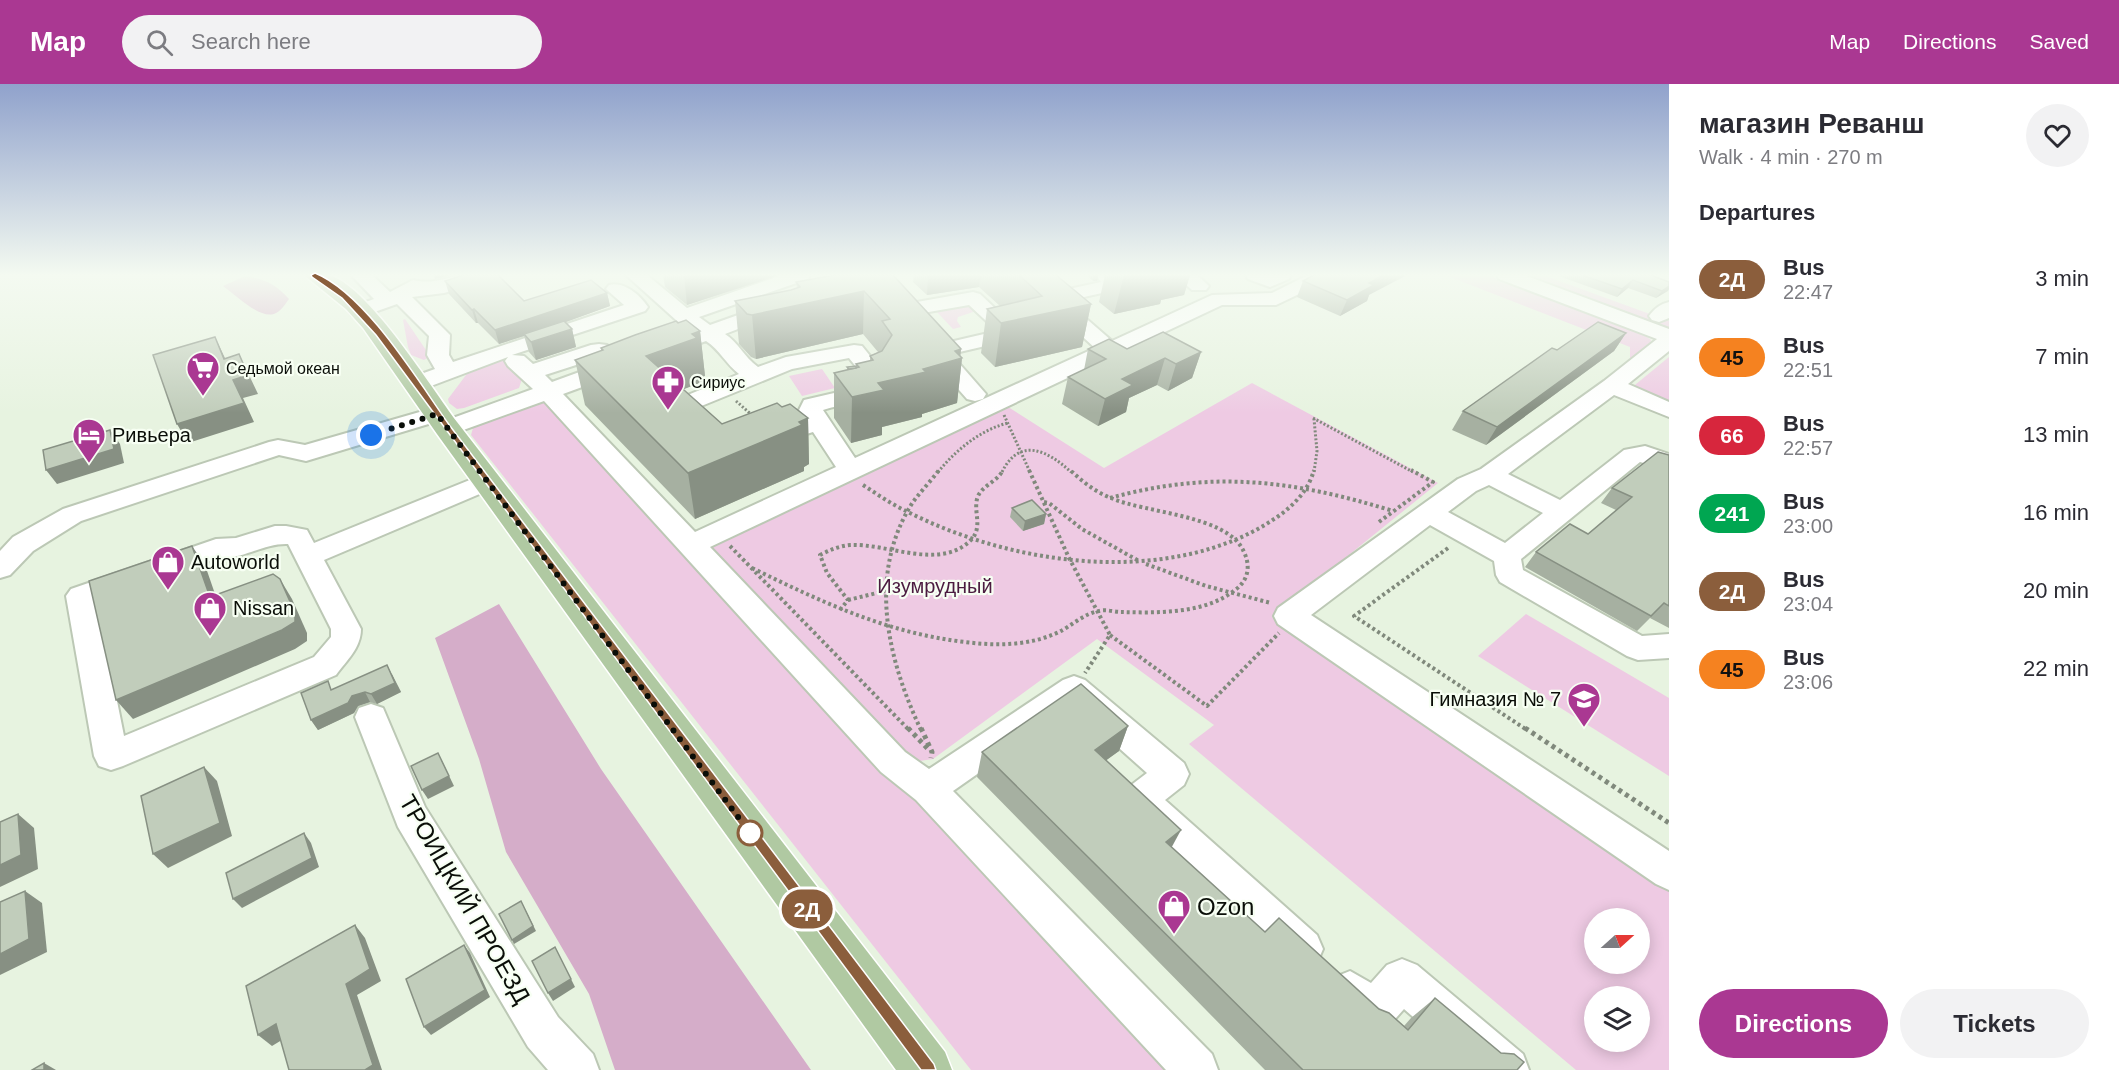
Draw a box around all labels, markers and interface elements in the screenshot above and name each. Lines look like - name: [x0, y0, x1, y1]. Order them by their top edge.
- search box: [122, 15, 542, 69]
- text: Map: [30, 26, 86, 57]
- icon: search: [143, 26, 176, 59]
- text: Search here: [191, 29, 311, 54]
- text: Map: [1829, 30, 1870, 53]
- text: Directions: [1903, 30, 1996, 53]
- text: Saved: [2029, 30, 2089, 53]
- button: heart: [2026, 104, 2089, 167]
- text: магазин Реванш: [1699, 108, 1925, 139]
- text: Walk · 4 min · 270 m: [1699, 146, 1883, 168]
- text: Departures: [1699, 200, 1815, 225]
- text: Bus: [1783, 255, 1825, 280]
- text: 3 min: [2035, 266, 2089, 291]
- text: 2Д: [1719, 268, 1745, 291]
- text: 22:47: [1783, 281, 1833, 303]
- text: Bus: [1783, 333, 1825, 358]
- text: 7 min: [2035, 344, 2089, 369]
- text: 45: [1720, 346, 1744, 369]
- supermarket icon: Седьмой океан: [185, 350, 221, 397]
- text: 22:51: [1783, 359, 1833, 381]
- place label: Седьмой океан: [226, 360, 340, 377]
- pharmacy icon: Сириус: [650, 364, 686, 411]
- place label: Сириус: [691, 374, 745, 391]
- text: Bus: [1783, 411, 1825, 436]
- hotel icon: Ривьера: [71, 417, 107, 464]
- your location: [356, 420, 386, 450]
- text: 13 min: [2023, 422, 2089, 447]
- place label: Ривьера: [112, 424, 192, 446]
- text: 66: [1720, 424, 1744, 447]
- text: 22:57: [1783, 437, 1833, 459]
- text: Bus: [1783, 489, 1825, 514]
- text: 16 min: [2023, 500, 2089, 525]
- text: 241: [1714, 502, 1750, 525]
- text: 23:00: [1783, 515, 1833, 537]
- shop icon: Autoworld: [150, 544, 186, 591]
- place label: Autoworld: [191, 551, 280, 573]
- text: Bus: [1783, 567, 1825, 592]
- park label: Изумрудный: [877, 575, 993, 597]
- text: 20 min: [2023, 578, 2089, 603]
- text: 2Д: [1719, 580, 1745, 603]
- shop icon: Nissan: [192, 590, 228, 637]
- text: 23:04: [1783, 593, 1833, 615]
- place label: Nissan: [233, 597, 294, 619]
- text: Bus: [1783, 645, 1825, 670]
- text: 22 min: [2023, 656, 2089, 681]
- text: 45: [1720, 658, 1744, 681]
- text: 23:06: [1783, 671, 1833, 693]
- school or university icon: Гимназия № 7: [1566, 681, 1602, 728]
- place label: Гимназия № 7: [1430, 688, 1561, 710]
- street label: ТРОИЦКИЙ ПРОЕЗД: [394, 790, 536, 1008]
- unlabelled marker: [737, 820, 763, 846]
- shop icon: Ozon: [1156, 888, 1192, 935]
- line badge: 2Д: [780, 890, 834, 928]
- place label: Ozon: [1197, 893, 1254, 920]
- text: 2Д: [794, 898, 820, 921]
- north arrow: [1584, 908, 1650, 974]
- map controls: [1584, 908, 1650, 1052]
- button: layers: [1584, 986, 1650, 1052]
- button: Directions: [1699, 989, 1888, 1058]
- button: Tickets: [1900, 989, 2089, 1058]

